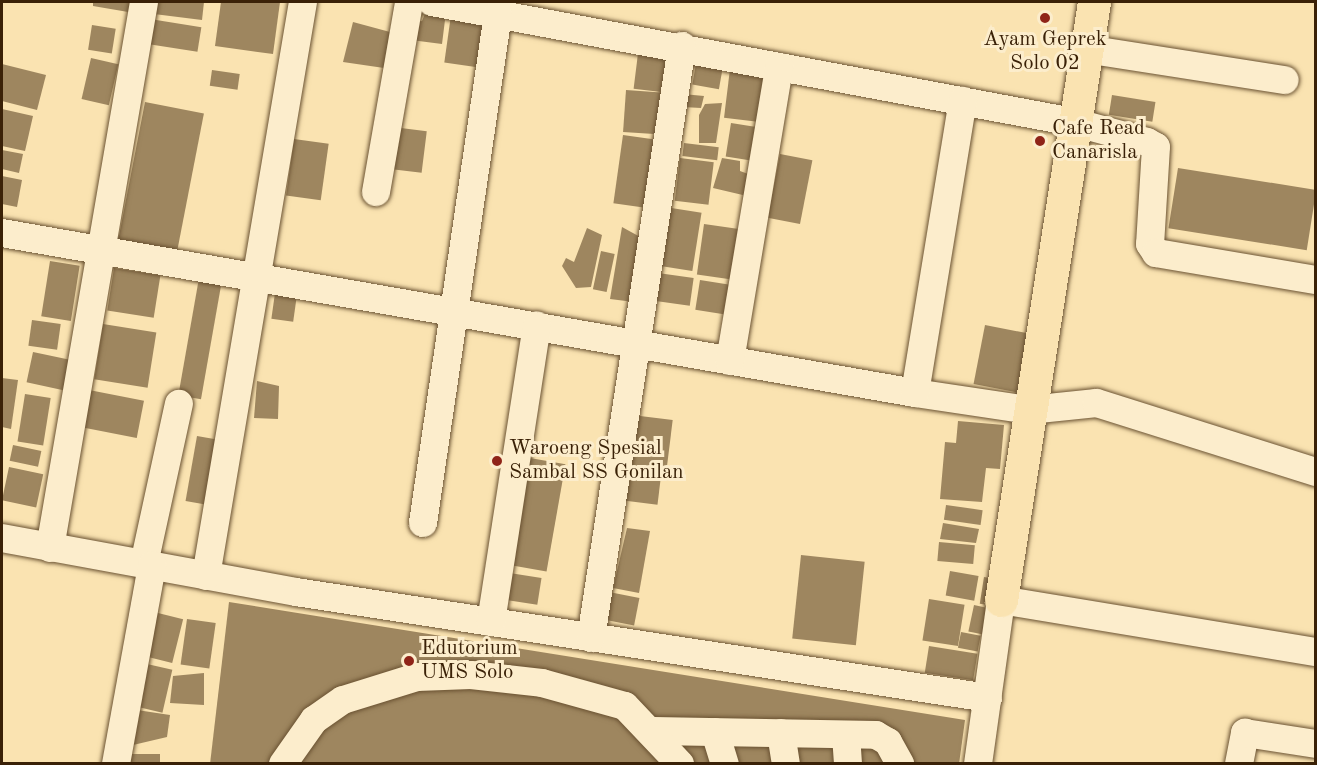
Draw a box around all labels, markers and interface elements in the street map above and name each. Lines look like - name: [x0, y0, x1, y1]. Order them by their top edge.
- marker: Ayam Geprek Solo 02: [1038, 11, 1052, 25]
- place label: Ayam Geprek Solo 02: [983, 27, 1107, 77]
- place label: Cafe Read Canarisla: [1052, 116, 1145, 166]
- marker: Cafe Read Canarisla: [1033, 134, 1047, 148]
- place label: Waroeng Spesial Sambal SS Gonilan: [509, 436, 684, 486]
- marker: Waroeng Spesial Sambal SS Gonilan: [490, 454, 504, 468]
- place label: Edutorium UMS Solo: [421, 636, 518, 686]
- marker: Edutorium UMS Solo: [402, 654, 416, 668]

